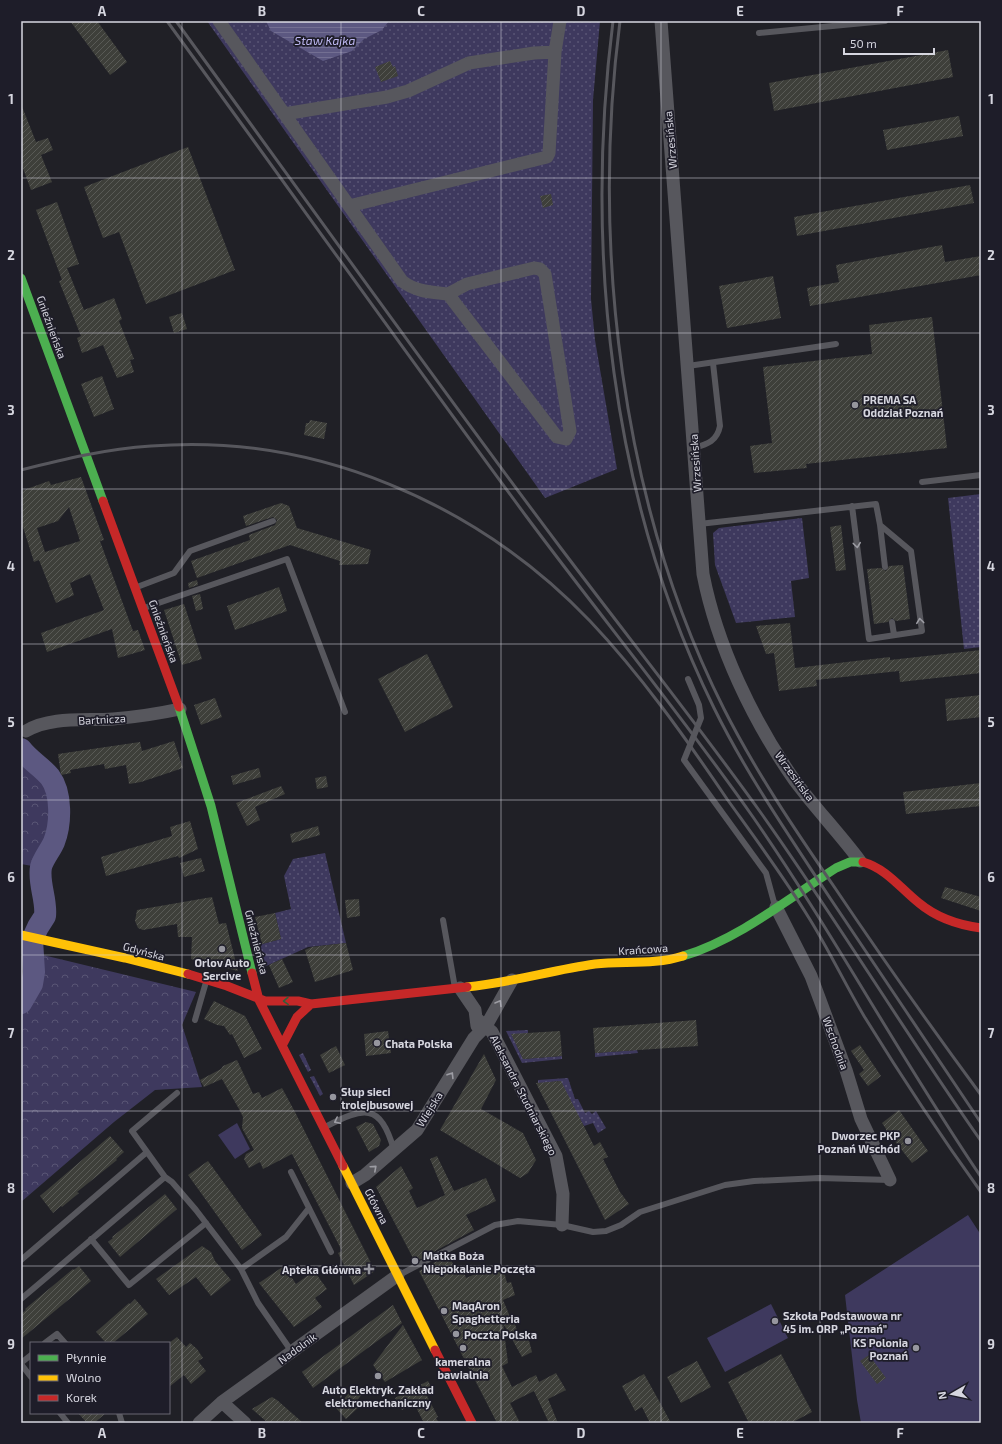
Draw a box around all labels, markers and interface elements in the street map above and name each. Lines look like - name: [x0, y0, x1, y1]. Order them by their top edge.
- text: A: [98, 3, 107, 19]
- text: B: [258, 3, 266, 19]
- text: C: [417, 3, 425, 19]
- text: D: [577, 3, 586, 19]
- text: E: [736, 3, 744, 19]
- text: F: [896, 3, 904, 19]
- scale bar: [844, 30, 934, 56]
- water label: Staw Kajka: [295, 33, 356, 48]
- text: 50 m: [850, 36, 877, 50]
- text: 1: [8, 91, 14, 107]
- text: 1: [988, 91, 994, 107]
- street label: Wrzesińska: [661, 110, 679, 170]
- text: 2: [7, 247, 15, 263]
- text: 2: [987, 247, 995, 263]
- street label: Gnieźnieńska: [35, 294, 69, 360]
- place label: PREMA SA Oddział Poznań: [863, 393, 943, 419]
- marker: PREMA SA Oddział Poznań: [850, 400, 860, 410]
- text: 3: [7, 402, 15, 418]
- text: 3: [987, 402, 995, 418]
- street label: Wrzesińska: [686, 434, 704, 492]
- one-way arrow: [852, 542, 861, 548]
- text: 4: [7, 558, 15, 574]
- text: 4: [987, 558, 995, 574]
- street label: Gnieźnieńska: [147, 598, 181, 664]
- one-way arrow: [916, 618, 925, 624]
- street label: Bartnicza: [78, 711, 126, 727]
- text: 5: [7, 714, 15, 730]
- text: 5: [987, 714, 995, 730]
- street label: Wrzesińska: [773, 749, 817, 803]
- text: 6: [7, 869, 15, 885]
- text: 6: [987, 869, 995, 885]
- street label: Gnieźnieńska: [243, 908, 271, 976]
- street label: Gdyńska: [122, 939, 166, 963]
- street label: Krańcowa: [618, 941, 668, 957]
- marker: Orlov Auto Sercive: [217, 944, 227, 954]
- place label: Orlov Auto Sercive: [194, 956, 250, 982]
- one-way arrow: [283, 997, 289, 1006]
- one-way arrow: [495, 1000, 502, 1007]
- street label: Wschodnia: [820, 1015, 852, 1071]
- text: 7: [8, 1025, 15, 1041]
- text: 7: [988, 1025, 995, 1041]
- street label: Aleksandra Studniarskiego: [488, 1033, 560, 1157]
- place label: Chata Polska: [385, 1037, 453, 1050]
- marker: Chata Polska: [372, 1038, 382, 1048]
- one-way arrow: [446, 1072, 454, 1079]
- place label: Słup sieci trolejbusowej: [341, 1085, 413, 1112]
- street label: Wiejska: [413, 1089, 446, 1130]
- marker: Słup sieci trolejbusowej: [328, 1092, 338, 1102]
- one-way arrow: [334, 1116, 341, 1124]
- place label: Dworzec PKP Poznań Wschód: [817, 1129, 900, 1155]
- marker: Dworzec PKP Poznań Wschód: [903, 1136, 913, 1146]
- one-way arrow: [369, 1165, 377, 1172]
- text: 8: [7, 1180, 15, 1196]
- text: 8: [987, 1180, 995, 1196]
- street label: Główna: [363, 1186, 391, 1226]
- place label: Matka Boża Niepokalanie Poczęta: [423, 1249, 535, 1275]
- marker: Matka Boża Niepokalanie Poczęta: [410, 1256, 420, 1266]
- place label: Apteka Główna: [282, 1263, 361, 1276]
- marker: Apteka Główna: [364, 1264, 374, 1274]
- place label: MaqAron Spaghetteria: [452, 1299, 520, 1325]
- marker: MaqAron Spaghetteria: [439, 1306, 449, 1316]
- place label: Szkoła Podstawowa nr 45 im. ORP „Poznań”: [783, 1309, 902, 1335]
- marker: Szkoła Podstawowa nr 45 im. ORP „Poznań”: [770, 1316, 780, 1326]
- place label: Poczta Polska: [464, 1328, 537, 1341]
- street label: Nadolnik: [275, 1329, 319, 1366]
- marker: Poczta Polska: [451, 1329, 461, 1339]
- text: 9: [7, 1336, 15, 1352]
- place label: KS Polonia Poznań: [853, 1336, 908, 1362]
- text: 9: [987, 1336, 995, 1352]
- legend: [30, 1342, 170, 1414]
- marker: kameralna bawialnia: [458, 1343, 468, 1353]
- marker: KS Polonia Poznań: [911, 1343, 921, 1353]
- text: Płynnie: [66, 1350, 106, 1364]
- place label: kameralna bawialnia: [435, 1355, 491, 1381]
- text: Wolno: [66, 1370, 102, 1384]
- marker: Auto Elektryk. Zakład elektromechaniczny: [373, 1371, 383, 1381]
- north arrow: [932, 1374, 972, 1414]
- place label: Auto Elektryk. Zakład elektromechaniczny: [322, 1383, 434, 1410]
- text: Korek: [66, 1390, 97, 1404]
- text: N: [935, 1391, 949, 1401]
- text: A: [98, 1425, 107, 1441]
- text: B: [258, 1425, 266, 1441]
- text: C: [417, 1425, 425, 1441]
- text: D: [577, 1425, 586, 1441]
- text: E: [736, 1425, 744, 1441]
- text: F: [896, 1425, 904, 1441]

